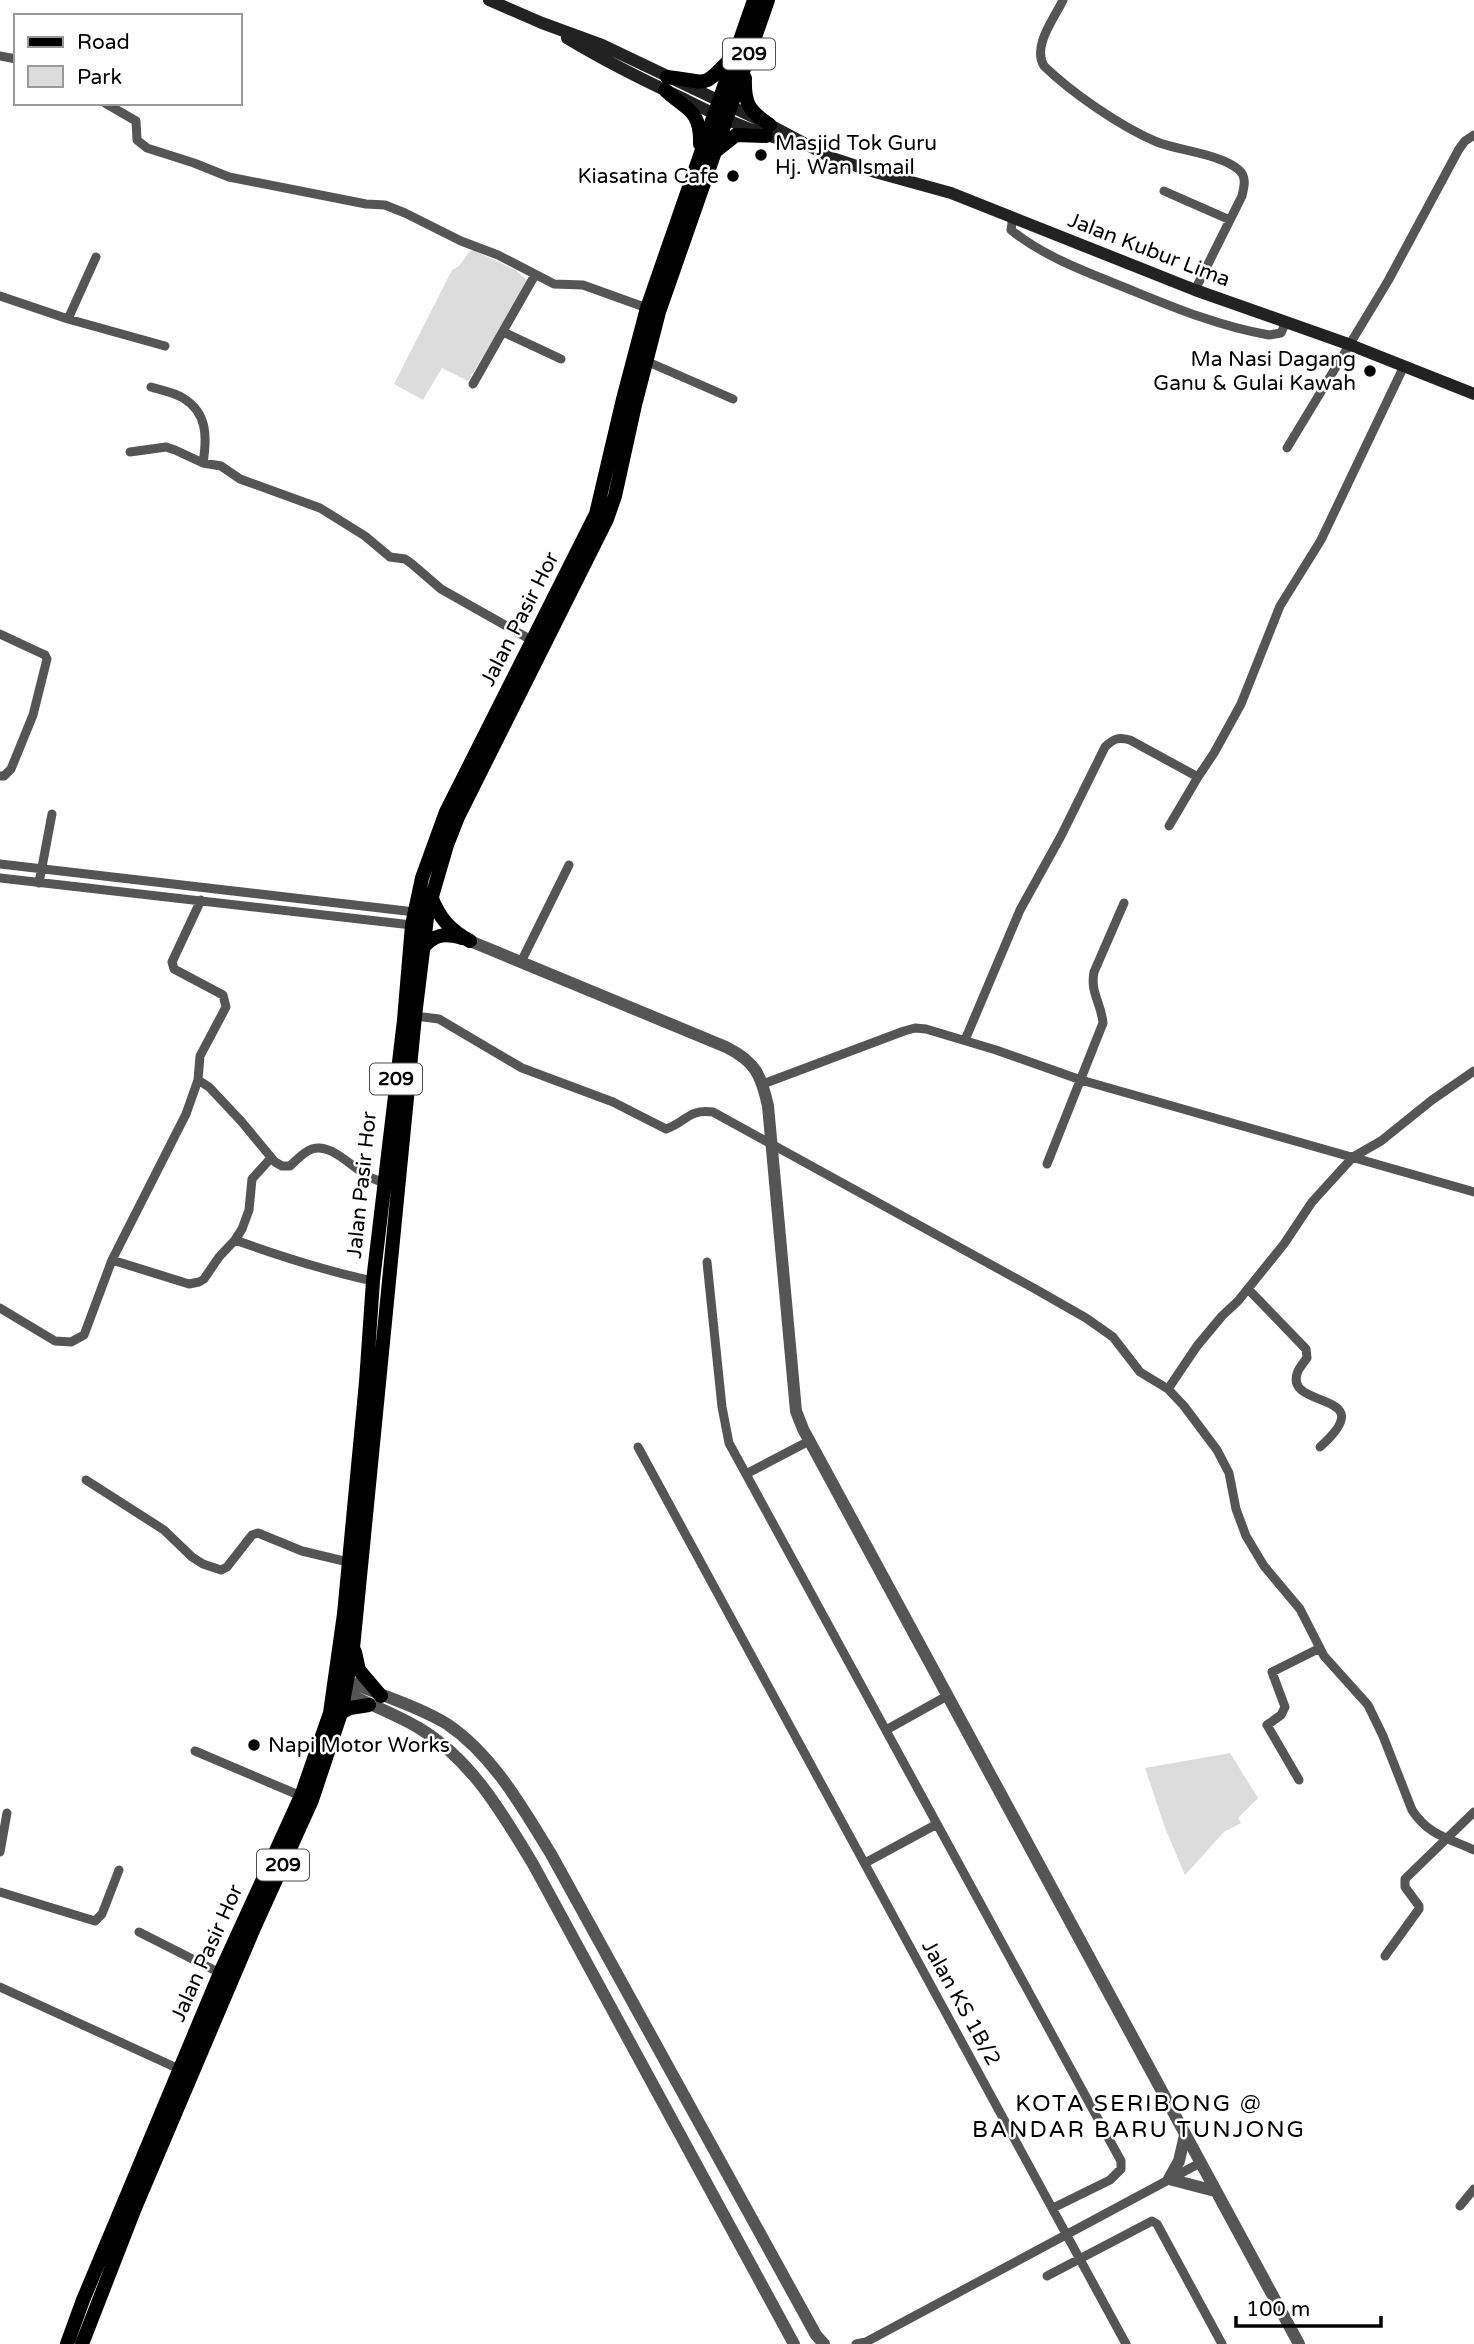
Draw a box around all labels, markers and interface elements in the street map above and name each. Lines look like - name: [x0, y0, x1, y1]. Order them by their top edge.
- legend: [14, 14, 242, 105]
- text: Road: [77, 30, 130, 55]
- road number: 209: [723, 38, 775, 70]
- text: Park: [77, 65, 122, 90]
- place label: Masjid Tok Guru Hj. Wan Ismail: [775, 131, 937, 180]
- marker: Masjid Tok Guru Hj. Wan Ismail: [753, 147, 769, 163]
- place label: Kiasatina Cafe: [578, 164, 719, 189]
- marker: Kiasatina Cafe: [725, 168, 741, 184]
- street label: Jalan Kubur Lima: [1064, 208, 1234, 292]
- place label: Ma Nasi Dagang Ganu & Gulai Kawah: [1153, 347, 1356, 396]
- marker: Ma Nasi Dagang Ganu & Gulai Kawah: [1362, 363, 1378, 379]
- street label: Jalan Pasir Hor: [475, 548, 565, 690]
- road number: 209: [370, 1064, 422, 1094]
- street label: Jalan Pasir Hor: [342, 1110, 382, 1260]
- place label: Napi Motor Works: [268, 1733, 450, 1758]
- marker: Napi Motor Works: [246, 1737, 262, 1753]
- road number: 209: [257, 1850, 309, 1881]
- street label: Jalan Pasir Hor: [166, 1881, 248, 2025]
- street label: Jalan KS 1B/2: [916, 1936, 1006, 2070]
- district label: KOTA SERIBONG @ BANDAR BARU TUNJONG: [972, 2090, 1306, 2144]
- scale bar: [1236, 2284, 1381, 2328]
- text: 100 m: [1246, 2297, 1310, 2322]

